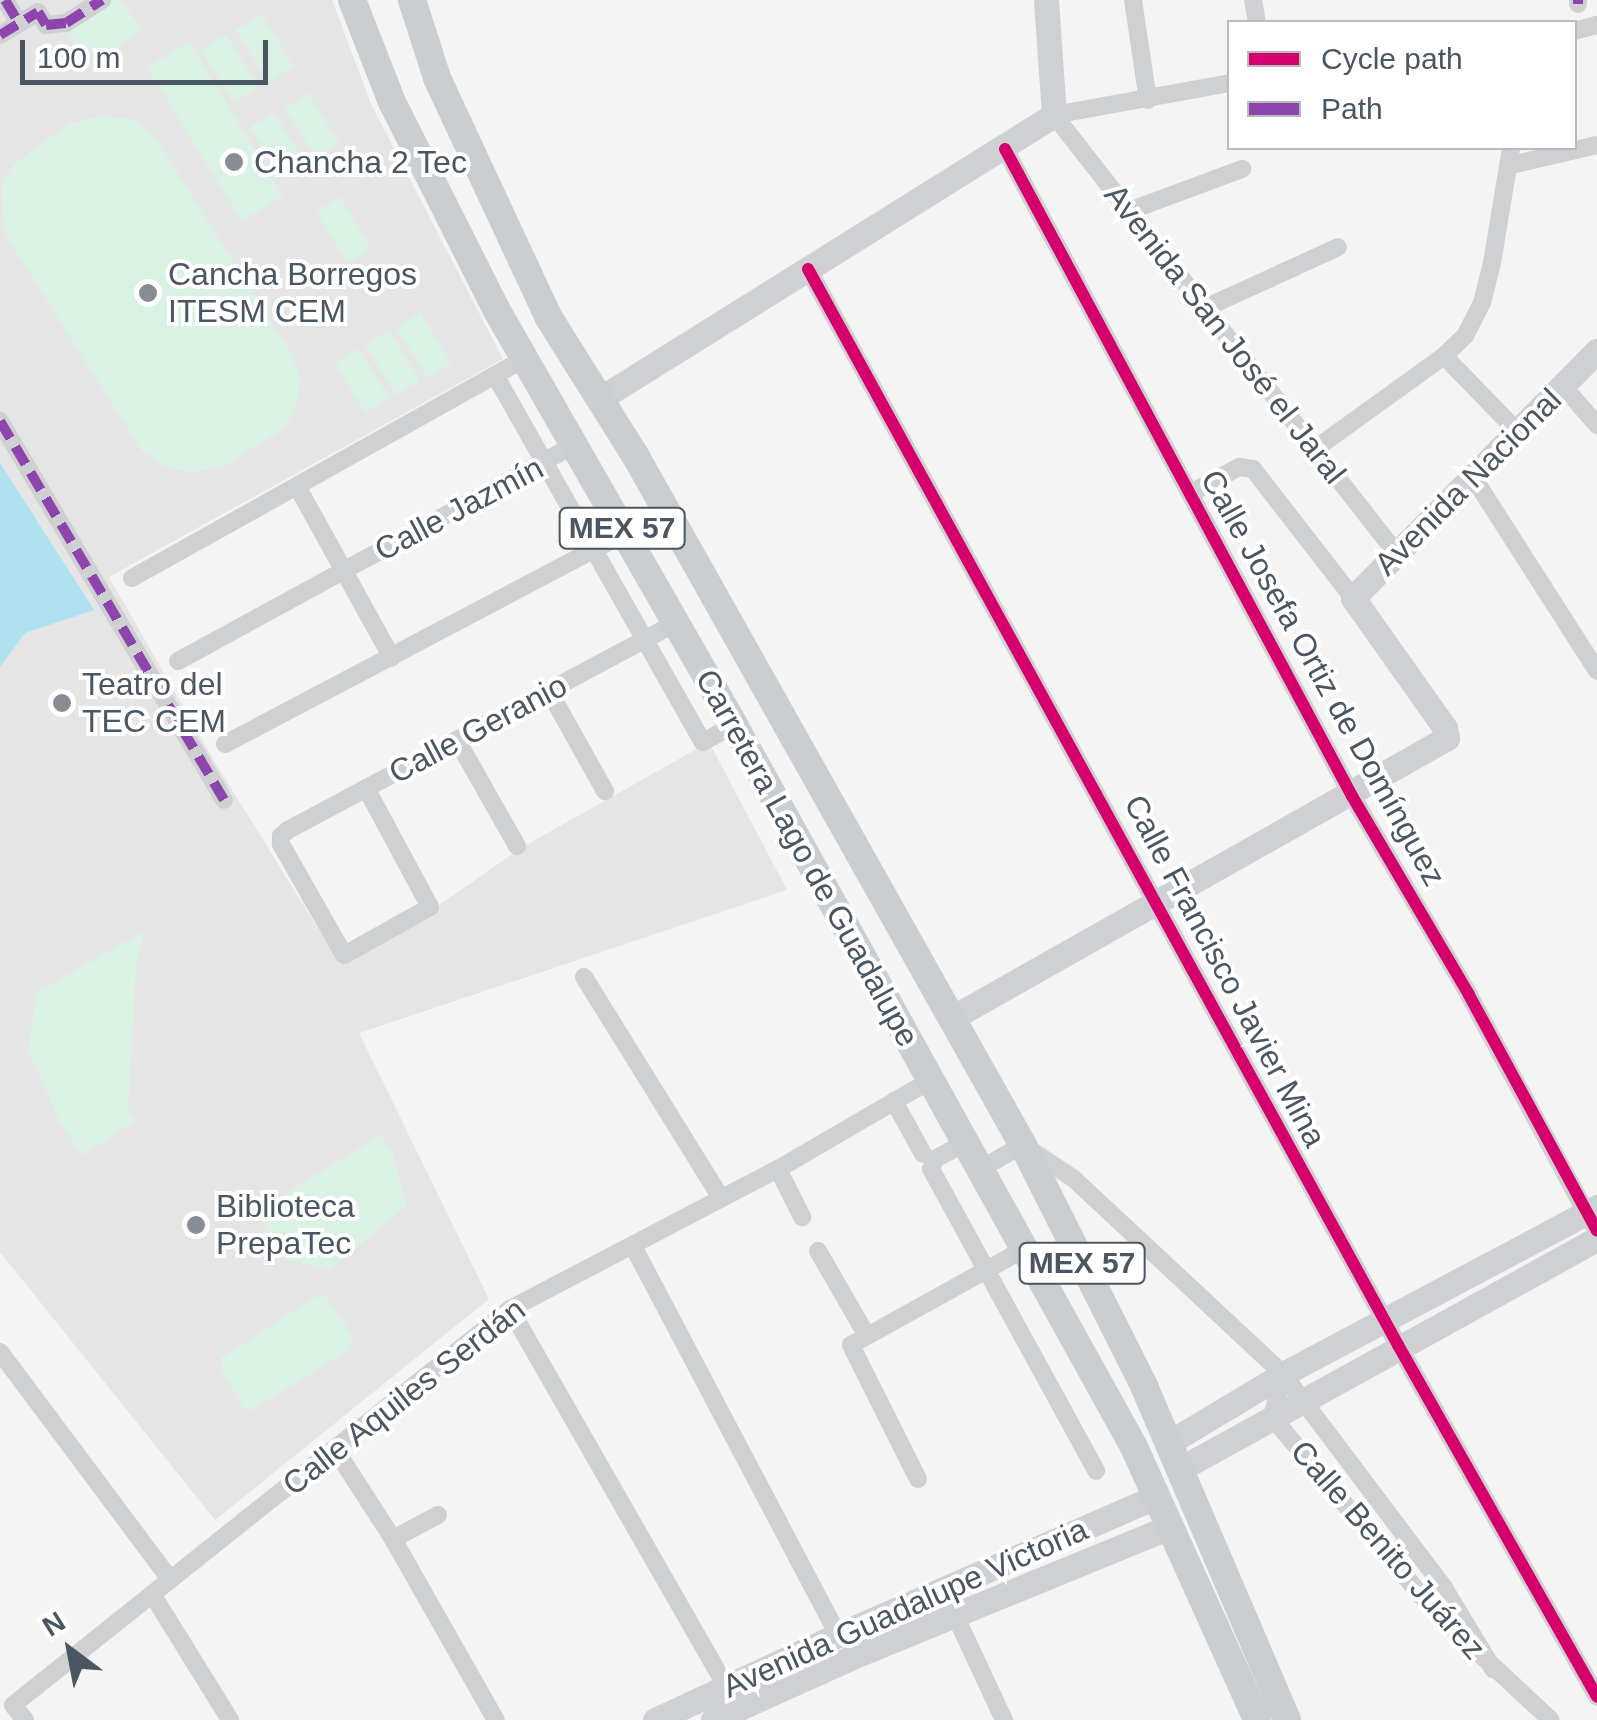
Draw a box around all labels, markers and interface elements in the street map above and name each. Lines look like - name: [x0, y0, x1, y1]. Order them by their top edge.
- scale bar: [25, 20, 272, 82]
- legend: [1227, 20, 1577, 150]
- text: 100 m: [37, 41, 120, 74]
- text: Cycle path: [1321, 42, 1463, 75]
- text: Path: [1321, 92, 1383, 125]
- place label: Chancha 2 Tec: [254, 143, 467, 181]
- marker: Chancha 2 Tec: [223, 151, 245, 173]
- street label: Avenida San José el Jaral: [1096, 177, 1354, 491]
- place label: Cancha Borregos ITESM CEM: [168, 256, 417, 331]
- marker: Cancha Borregos ITESM CEM: [137, 282, 159, 304]
- street label: Avenida Nacional: [1367, 381, 1569, 583]
- street label: Calle Jazmín: [368, 449, 550, 569]
- street label: Calle Josefa Ortiz de Domínguez: [1192, 463, 1454, 893]
- road number: MEX 57: [557, 503, 687, 553]
- street label: Carretera Lago de Guadalupe: [687, 663, 927, 1053]
- place label: Teatro del TEC CEM: [82, 666, 226, 741]
- street label: Calle Geranio: [383, 666, 573, 792]
- marker: Teatro del TEC CEM: [51, 692, 73, 714]
- street label: Calle Francisco Javier Mina: [1116, 788, 1334, 1154]
- place label: Biblioteca PrepaTec: [216, 1188, 355, 1263]
- marker: Biblioteca PrepaTec: [185, 1214, 207, 1236]
- road number: MEX 57: [1017, 1238, 1147, 1288]
- street label: Calle Aquiles Serdán: [274, 1290, 534, 1504]
- street label: Calle Benito Juárez: [1282, 1433, 1494, 1667]
- street label: Avenida Guadalupe Victoria: [717, 1510, 1093, 1706]
- north arrow: [20, 1600, 120, 1700]
- text: N: [37, 1606, 71, 1643]

